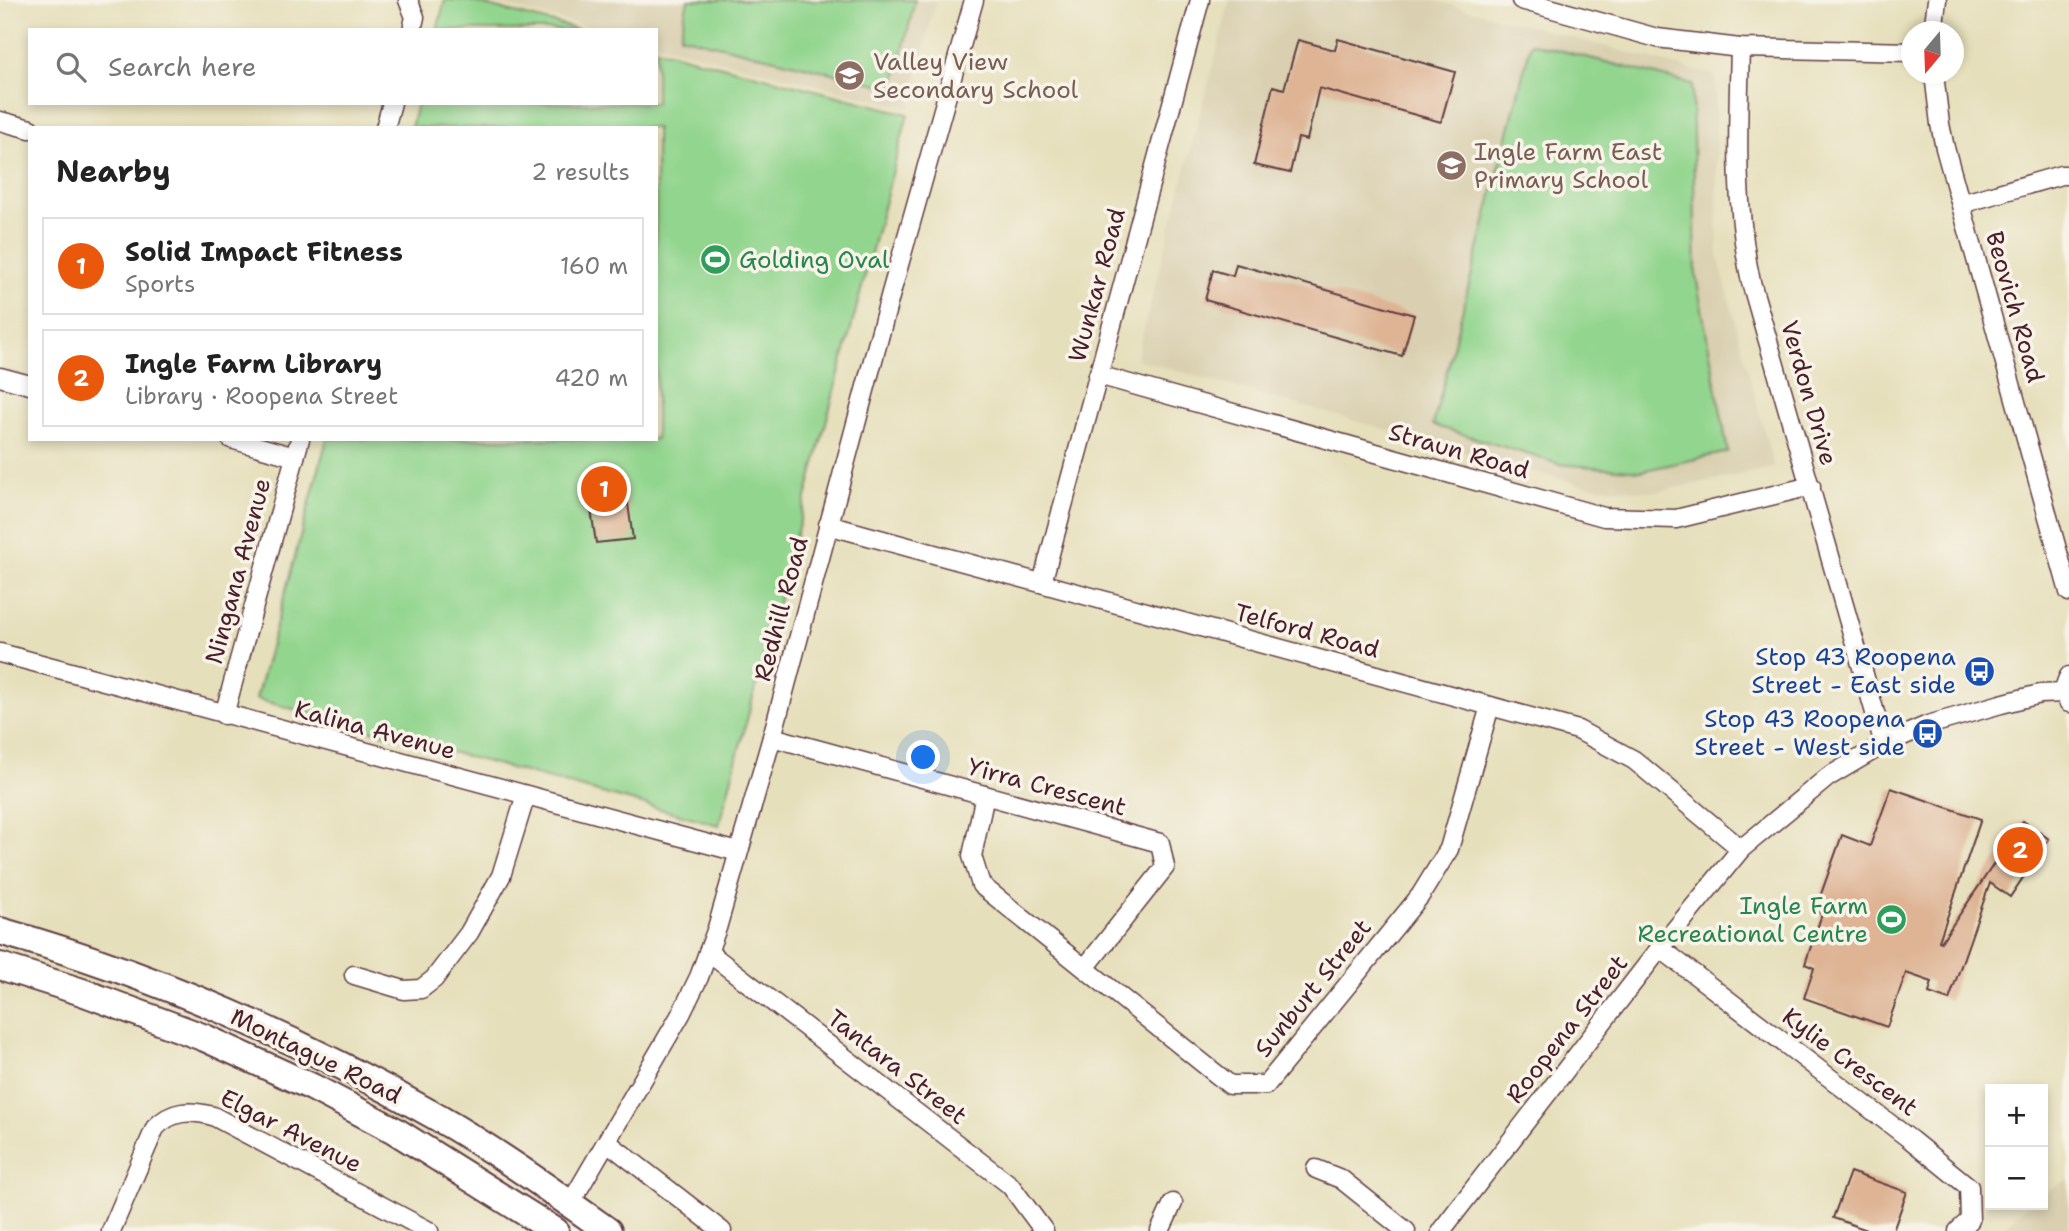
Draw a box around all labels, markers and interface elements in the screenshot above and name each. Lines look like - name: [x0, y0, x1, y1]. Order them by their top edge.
- north arrow: [1901, 21, 1964, 84]
- search box: [28, 28, 658, 105]
- place label: Valley View Secondary School: [873, 46, 1079, 106]
- icon: search: [52, 48, 90, 86]
- text: Search here: [108, 49, 257, 84]
- school or university icon: Valley View Secondary School: [833, 59, 867, 93]
- place label: Ingle Farm East Primary School: [1474, 136, 1662, 196]
- school or university icon: Ingle Farm East Primary School: [1434, 149, 1468, 183]
- text: Nearby: [56, 151, 171, 192]
- text: 2 results: [531, 157, 630, 187]
- street label: Wunkar Road: [1061, 204, 1133, 366]
- street label: Beovich Road: [1978, 228, 2052, 386]
- text: Solid Impact Fitness: [125, 234, 403, 269]
- sports icon: Golding Oval: [699, 243, 733, 277]
- place label: Golding Oval: [739, 244, 890, 276]
- text: 1: [76, 251, 86, 281]
- text: 160 m: [560, 251, 628, 281]
- text: Sports: [125, 269, 196, 299]
- street label: Verdon Drive: [1773, 317, 1845, 469]
- text: Ingle Farm Library: [125, 346, 382, 381]
- text: 2: [73, 363, 89, 393]
- text: 420 m: [554, 363, 628, 393]
- text: Library · Roopena Street: [125, 381, 398, 411]
- street label: Straun Road: [1385, 416, 1533, 486]
- pin: 1: [581, 463, 627, 515]
- street label: Ningana Avenue: [198, 475, 278, 667]
- street label: Redhill Road: [746, 533, 816, 685]
- street label: Telford Road: [1231, 596, 1383, 666]
- place label: Stop 43 Roopena Street - East side: [1752, 641, 1956, 701]
- bus stop icon: Stop 43 Roopena Street - East side: [1962, 654, 1996, 688]
- street label: Kalina Avenue: [291, 693, 459, 767]
- place label: Stop 43 Roopena Street - West side: [1695, 703, 1905, 763]
- bus stop icon: Stop 43 Roopena Street - West side: [1911, 716, 1945, 750]
- your location: [906, 740, 940, 774]
- street label: Yirra Crescent: [964, 750, 1130, 824]
- pin: 2: [1997, 824, 2043, 876]
- place label: Ingle Farm Recreational Centre: [1638, 890, 1868, 950]
- sports icon: Ingle Farm Recreational Centre: [1874, 903, 1908, 937]
- street label: Sunburt Street: [1247, 912, 1379, 1064]
- street label: Roopena Street: [1499, 948, 1635, 1110]
- street label: Montague Road: [225, 1001, 407, 1111]
- street label: Kylie Crescent: [1776, 1001, 1924, 1123]
- street label: Tantara Street: [820, 1002, 974, 1132]
- street label: Elgar Avenue: [215, 1082, 367, 1180]
- map controls: [1985, 1084, 2048, 1210]
- button: +: [1985, 1084, 2048, 1147]
- button: −: [1985, 1147, 2048, 1210]

